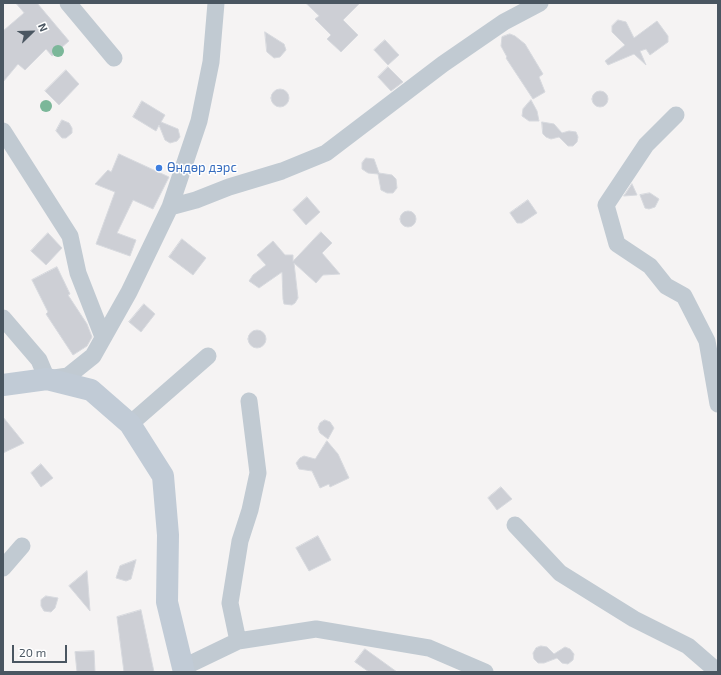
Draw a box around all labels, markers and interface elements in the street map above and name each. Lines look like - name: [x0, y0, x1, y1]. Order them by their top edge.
- north arrow: [12, 12, 52, 52]
- text: N: [36, 21, 51, 33]
- place label: Өндөр дэрс: [167, 160, 237, 176]
- marker: Өндөр дэрс: [154, 163, 164, 173]
- scale bar: [14, 637, 69, 663]
- text: 20 m: [19, 645, 46, 659]

